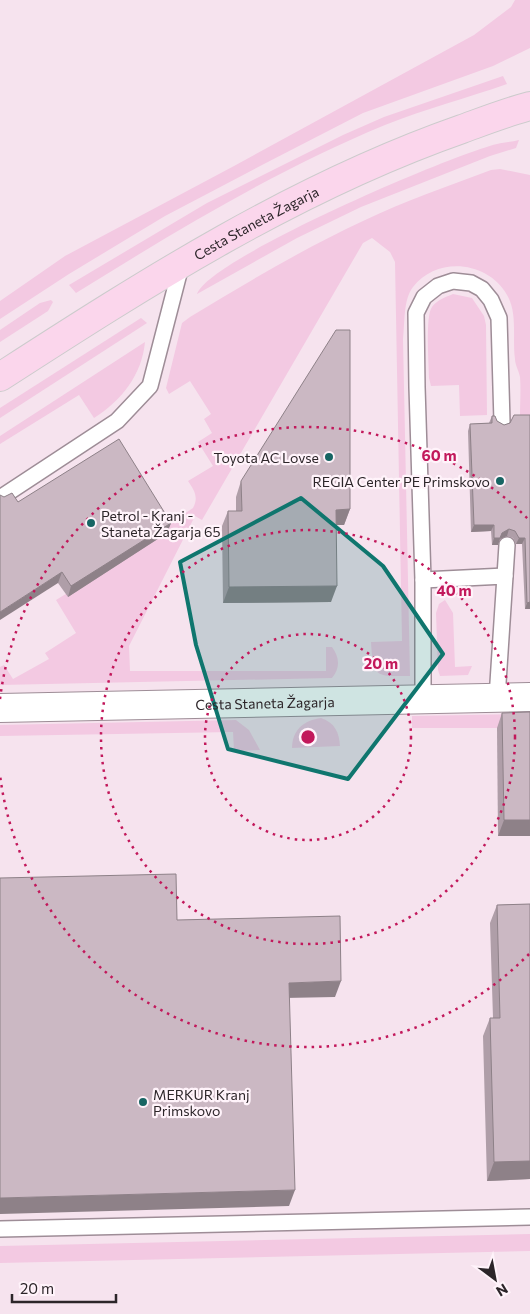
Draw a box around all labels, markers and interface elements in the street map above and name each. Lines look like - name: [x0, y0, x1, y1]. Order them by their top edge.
- street label: Cesta Staneta Žagarja: [190, 182, 321, 263]
- text: 60 m: [421, 446, 457, 464]
- place label: Toyota AC Lovse: [213, 449, 319, 466]
- marker: Toyota AC Lovse: [323, 451, 335, 463]
- place label: REGIA Center PE Primskovo: [312, 473, 490, 490]
- marker: REGIA Center PE Primskovo: [494, 475, 506, 487]
- place label: Petrol - Kranj - Staneta Žagarja 65: [101, 507, 220, 540]
- marker: Petrol - Kranj - Staneta Žagarja 65: [85, 517, 97, 529]
- text: 40 m: [436, 581, 472, 599]
- text: 20 m: [364, 654, 398, 672]
- street label: Cesta Staneta Žagarja: [195, 693, 335, 712]
- centre of rings: [299, 728, 317, 746]
- place label: MERKUR Kranj Primskovo: [153, 1086, 250, 1119]
- marker: MERKUR Kranj Primskovo: [137, 1096, 149, 1108]
- north arrow: [470, 1254, 520, 1304]
- scale bar: [12, 1272, 116, 1304]
- text: 20 m: [20, 1279, 54, 1297]
- text: N: [493, 1280, 511, 1300]

